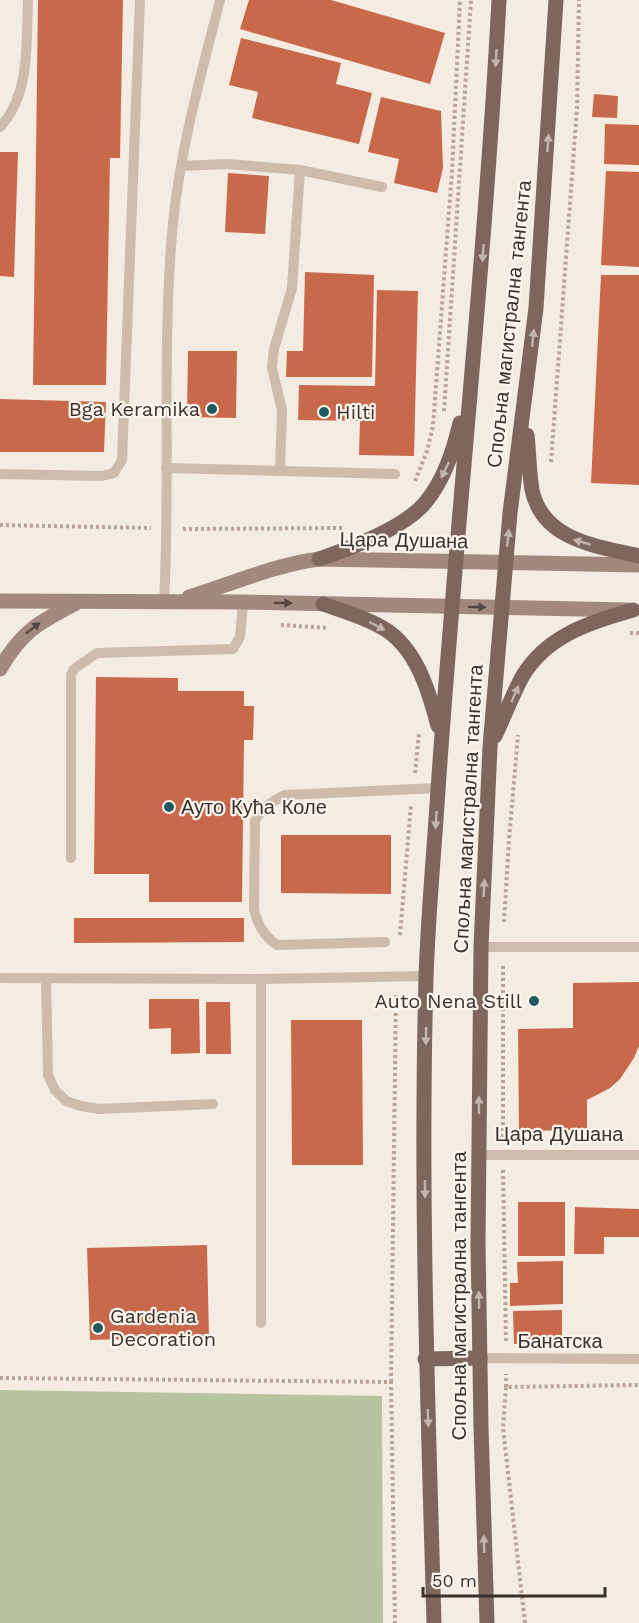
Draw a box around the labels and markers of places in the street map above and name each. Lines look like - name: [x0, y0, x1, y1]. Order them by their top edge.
- place label: Bga Keramika: [69, 397, 200, 421]
- place label: Hilti: [336, 400, 375, 424]
- marker: Bga Keramika: [205, 402, 219, 416]
- marker: Hilti: [317, 405, 331, 419]
- place label: Ауто Кућа Коле: [181, 795, 327, 819]
- marker: Ауто Кућа Коле: [162, 800, 176, 814]
- place label: Auto Nena Still: [375, 989, 522, 1013]
- marker: Auto Nena Still: [527, 994, 541, 1008]
- place label: Gardenia Decoration: [110, 1304, 216, 1351]
- marker: Gardenia Decoration: [91, 1321, 105, 1335]

